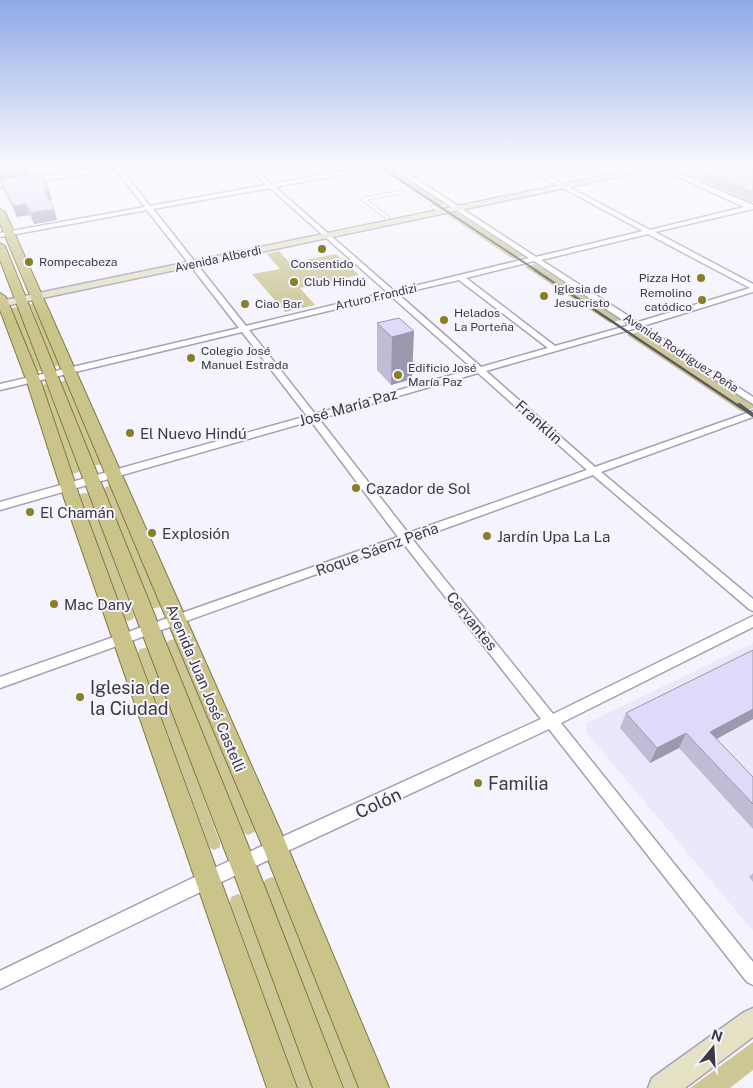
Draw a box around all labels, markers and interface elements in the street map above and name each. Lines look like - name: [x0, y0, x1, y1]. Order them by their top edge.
- street label: Avenida Alberdi: [174, 243, 263, 275]
- marker: Consentido: [316, 243, 328, 255]
- place label: Rompecabeza: [39, 255, 117, 269]
- marker: Rompecabeza: [23, 256, 35, 268]
- place label: Consentido: [290, 257, 354, 271]
- place label: Pizza Hot: [639, 271, 691, 285]
- marker: Pizza Hot: [695, 272, 707, 284]
- place label: Club Hindú: [304, 275, 366, 289]
- marker: Club Hindú: [288, 276, 300, 288]
- street label: Arturo Frondizi: [334, 281, 418, 313]
- place label: Iglesia de Jesucristo: [554, 282, 610, 310]
- place label: Remolino catódico: [640, 286, 692, 314]
- marker: Iglesia de Jesucristo: [538, 290, 550, 302]
- marker: Remolino catódico: [696, 294, 708, 306]
- place label: Ciao Bar: [255, 297, 302, 311]
- marker: Ciao Bar: [239, 298, 251, 310]
- place label: Helados La Porteña: [454, 306, 514, 334]
- street label: Avenida Rodríguez Peña: [621, 311, 741, 395]
- marker: Helados La Porteña: [438, 314, 450, 326]
- place label: Colegio José Manuel Estrada: [201, 344, 288, 372]
- marker: Colegio José Manuel Estrada: [185, 352, 197, 364]
- place label: Edificio José María Paz: [408, 361, 477, 389]
- marker: Edificio José María Paz: [392, 369, 404, 381]
- street label: José María Paz: [297, 385, 399, 429]
- street label: Franklin: [512, 397, 566, 447]
- place label: El Nuevo Hindú: [140, 425, 247, 442]
- marker: El Nuevo Hindú: [124, 427, 136, 439]
- place label: Cazador de Sol: [366, 480, 471, 497]
- marker: Cazador de Sol: [350, 482, 362, 494]
- place label: El Chamán: [40, 504, 114, 521]
- marker: El Chamán: [24, 506, 36, 518]
- street label: Roque Sáenz Peña: [313, 519, 441, 579]
- place label: Explosión: [162, 525, 230, 542]
- marker: Explosión: [146, 527, 158, 539]
- place label: Jardín Upa La La: [497, 528, 610, 545]
- marker: Jardín Upa La La: [481, 530, 493, 542]
- street label: Cervantes: [443, 588, 501, 654]
- place label: Mac Dany: [64, 596, 132, 613]
- marker: Mac Dany: [48, 598, 60, 610]
- street label: Avenida Juan José Castelli: [163, 602, 249, 774]
- place label: Iglesia de la Ciudad: [90, 677, 170, 719]
- marker: Iglesia de la Ciudad: [74, 691, 86, 703]
- place label: Familia: [488, 773, 548, 794]
- marker: Familia: [472, 777, 484, 789]
- street label: Colón: [352, 783, 404, 823]
- north arrow: [688, 1023, 738, 1073]
- text: N: [709, 1026, 725, 1045]

